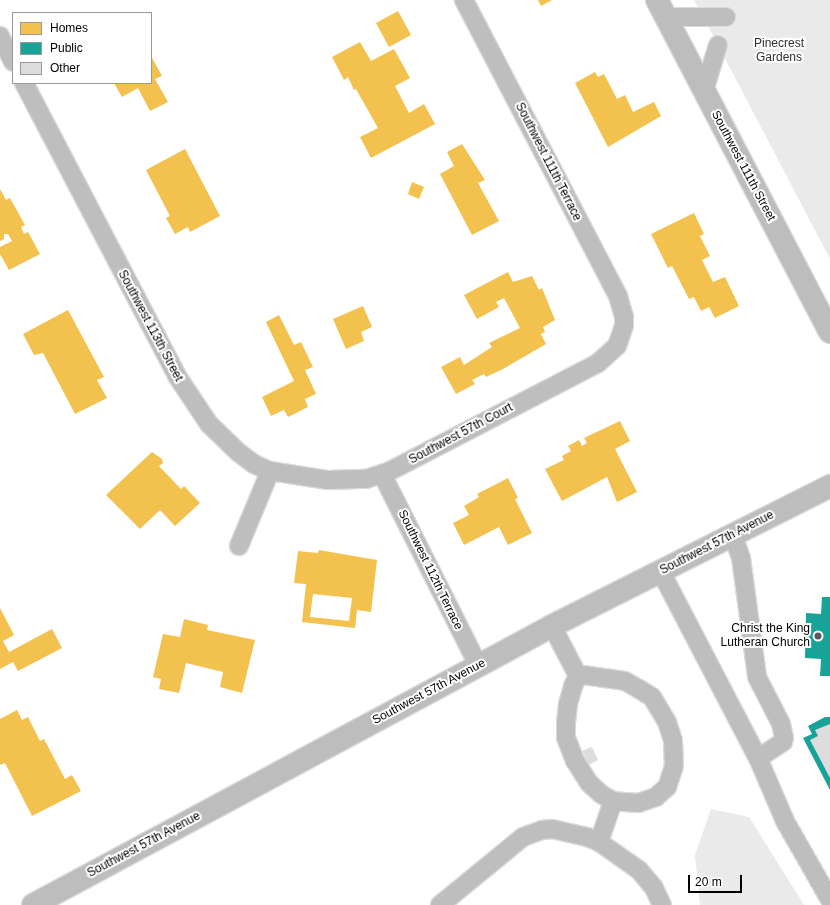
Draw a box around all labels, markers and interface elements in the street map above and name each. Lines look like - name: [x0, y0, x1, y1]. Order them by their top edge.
- legend: [12, 12, 152, 84]
- text: Homes: [50, 21, 88, 35]
- park label: Pinecrest Gardens: [754, 37, 804, 65]
- text: Public: [50, 41, 83, 55]
- text: Other: [50, 61, 80, 75]
- street label: Southwest 111th Terrace: [512, 100, 584, 224]
- street label: Southwest 111th Street: [708, 108, 778, 224]
- street label: Southwest 113th Street: [115, 268, 185, 384]
- street label: Southwest 57th Court: [407, 401, 515, 467]
- street label: Southwest 112th Terrace: [395, 508, 465, 632]
- street label: Southwest 57th Avenue: [657, 508, 777, 578]
- place label: Christ the King Lutheran Church: [721, 622, 810, 650]
- marker: Christ the King Lutheran Church: [813, 631, 823, 641]
- street label: Southwest 57th Avenue: [370, 656, 488, 728]
- street label: Southwest 57th Avenue: [85, 809, 203, 881]
- scale bar: [690, 867, 744, 893]
- text: 20 m: [695, 875, 722, 889]

